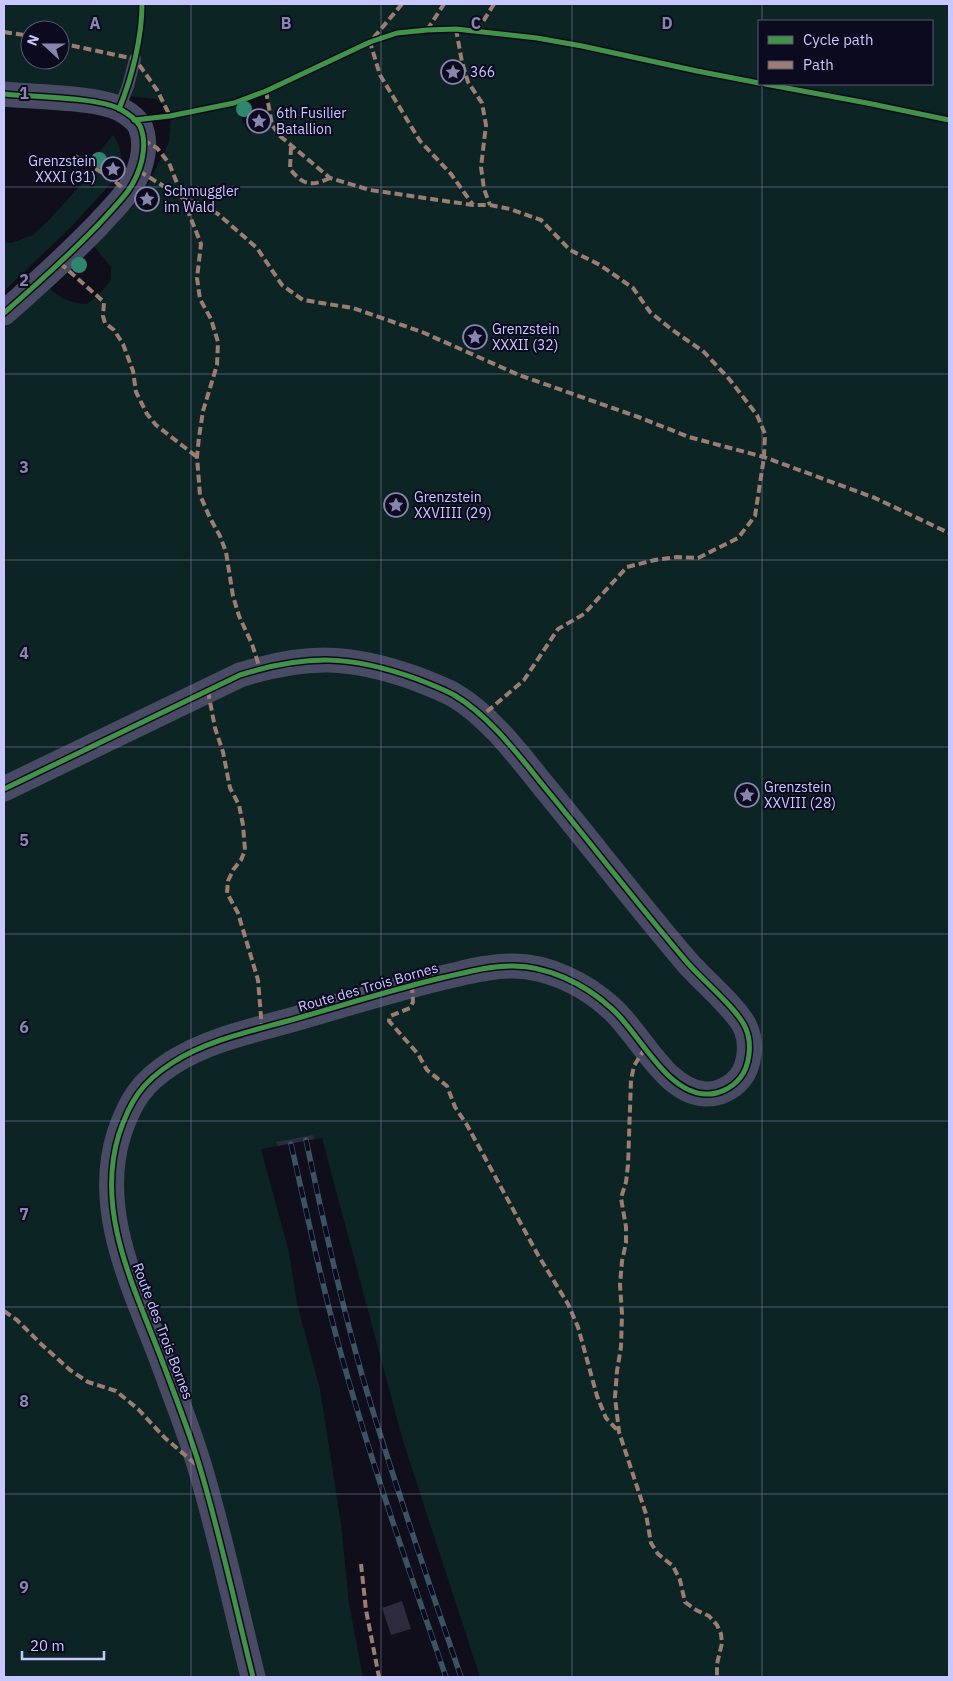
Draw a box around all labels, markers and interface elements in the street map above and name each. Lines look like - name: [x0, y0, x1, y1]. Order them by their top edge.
- text: A: [90, 13, 101, 33]
- text: B: [281, 13, 292, 33]
- text: C: [471, 13, 481, 33]
- text: D: [661, 13, 673, 33]
- north arrow: [20, 20, 70, 70]
- legend: [758, 20, 933, 85]
- text: Cycle path: [803, 30, 874, 49]
- text: N: [23, 32, 43, 48]
- text: Path: [803, 55, 834, 74]
- place icon: 366: [440, 59, 466, 85]
- place label: 366: [470, 63, 495, 81]
- text: 1: [19, 83, 29, 103]
- place label: 6th Fusilier Batallion: [276, 104, 346, 138]
- place icon: 6th Fusilier Batallion: [246, 108, 272, 134]
- place label: Grenzstein XXXI (31): [28, 152, 96, 186]
- place icon: Grenzstein XXXI (31): [100, 156, 126, 182]
- place label: Schmuggler im Wald: [164, 182, 239, 216]
- place icon: Schmuggler im Wald: [134, 186, 160, 212]
- text: 2: [19, 270, 29, 290]
- place label: Grenzstein XXXII (32): [492, 320, 560, 354]
- place icon: Grenzstein XXXII (32): [462, 324, 488, 350]
- text: 3: [19, 457, 29, 477]
- place label: Grenzstein XXVIIII (29): [414, 488, 492, 522]
- place icon: Grenzstein XXVIIII (29): [383, 492, 409, 518]
- text: 4: [19, 643, 29, 663]
- place label: Grenzstein XXVIII (28): [764, 778, 836, 812]
- place icon: Grenzstein XXVIII (28): [734, 782, 760, 808]
- text: 5: [19, 830, 29, 850]
- street label: Route des Trois Bornes: [296, 958, 440, 1016]
- text: 6: [19, 1017, 29, 1037]
- text: 7: [19, 1204, 29, 1224]
- street label: Route des Trois Bornes: [129, 1260, 197, 1402]
- text: 8: [19, 1391, 29, 1411]
- text: 9: [19, 1577, 29, 1597]
- scale bar: [22, 1628, 105, 1660]
- text: 20 m: [30, 1636, 65, 1655]

